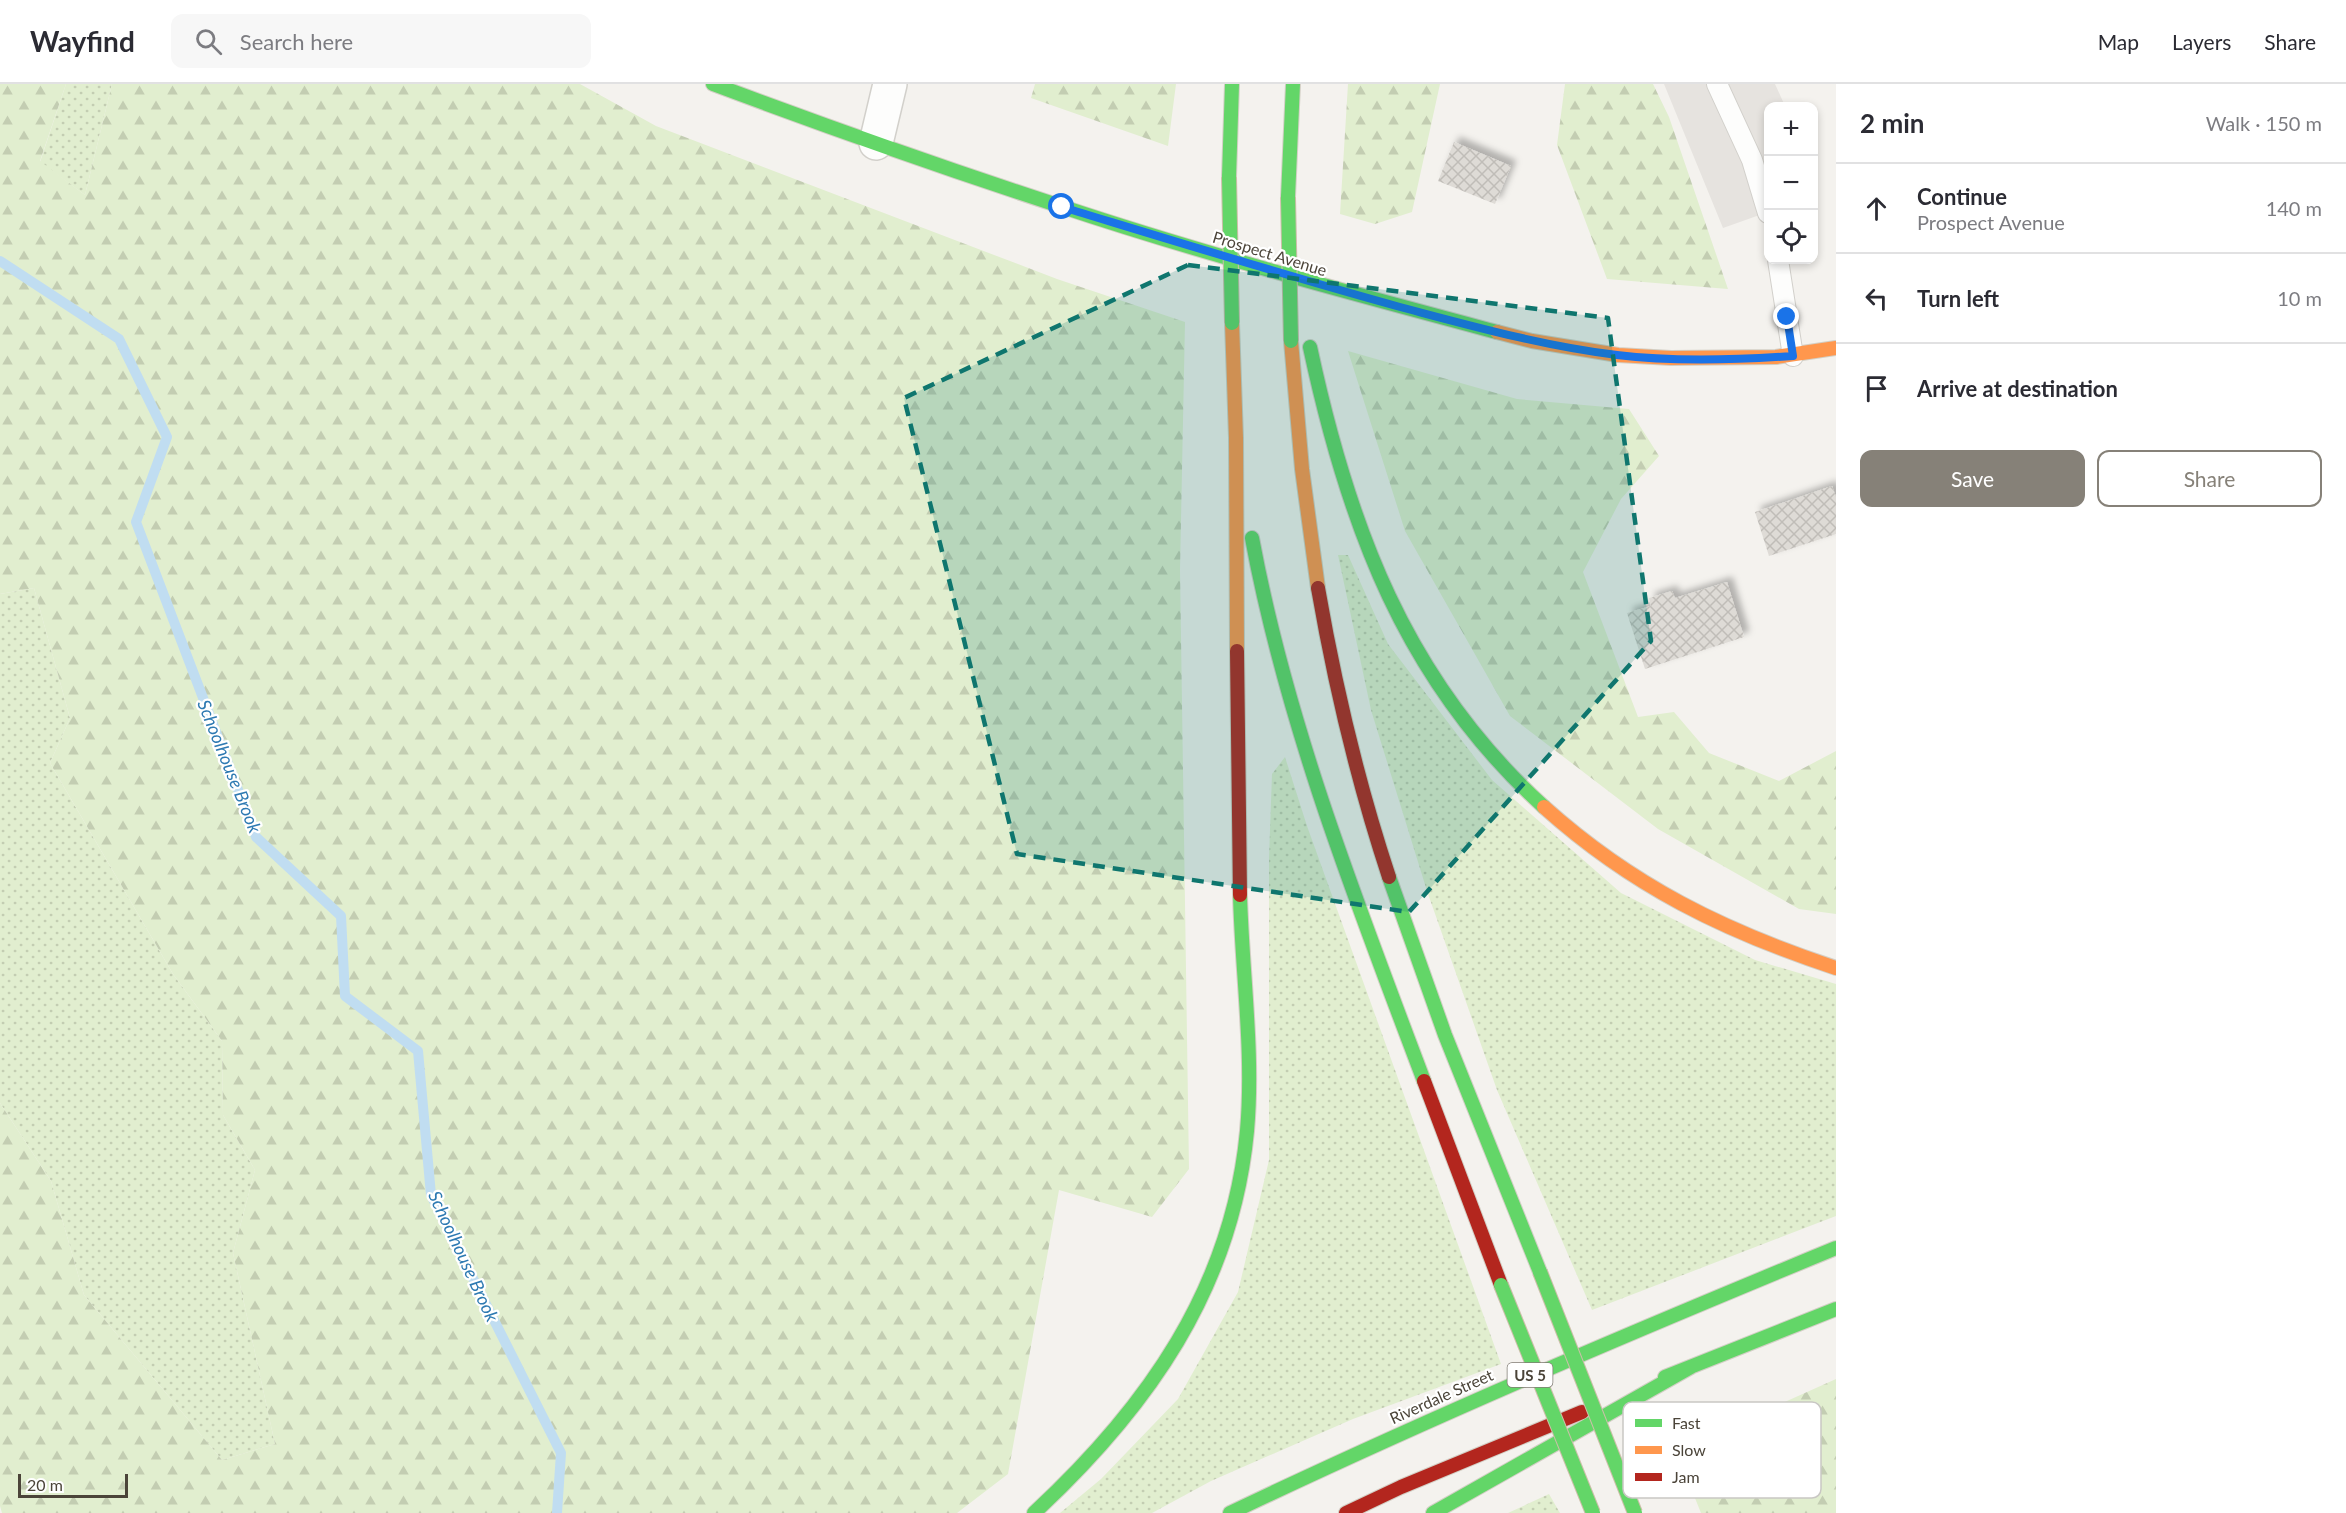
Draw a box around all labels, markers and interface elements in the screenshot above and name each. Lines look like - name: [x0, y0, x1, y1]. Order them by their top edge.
- search box: [171, 14, 591, 68]
- text: Wayfind: [30, 24, 135, 58]
- icon: search: [192, 25, 225, 58]
- text: Search here: [240, 28, 353, 55]
- text: Map: [2098, 29, 2139, 54]
- text: Layers: [2172, 29, 2231, 54]
- text: Share: [2264, 29, 2316, 54]
- map controls: [1764, 102, 1818, 264]
- button: +: [1764, 102, 1818, 156]
- text: 2 min: [1860, 107, 1924, 139]
- text: Walk · 150 m: [2206, 111, 2322, 135]
- button: −: [1764, 156, 1818, 210]
- text: Continue: [1917, 183, 2007, 210]
- icon: ahead: [1860, 192, 1893, 225]
- route start: [1048, 193, 1074, 219]
- text: 140 m: [2266, 196, 2322, 220]
- button: locate: [1764, 210, 1818, 264]
- text: Prospect Avenue: [1917, 210, 2065, 234]
- street label: Prospect Avenue: [1211, 227, 1329, 279]
- icon: left: [1860, 282, 1893, 315]
- text: Turn left: [1917, 285, 1999, 312]
- text: 10 m: [2277, 286, 2322, 310]
- route end: [1773, 303, 1799, 329]
- icon: arrive: [1860, 372, 1893, 405]
- text: Arrive at destination: [1917, 375, 2118, 402]
- button: Save: [1860, 450, 2085, 507]
- button: Share: [2097, 450, 2322, 507]
- water label: Schoolhouse Brook: [193, 696, 267, 836]
- water label: Schoolhouse Brook: [424, 1187, 504, 1325]
- road number: US 5: [1508, 1363, 1552, 1387]
- street label: Riverdale Street: [1386, 1365, 1496, 1427]
- legend: [1623, 1402, 1821, 1498]
- text: Fast: [1672, 1413, 1701, 1432]
- text: Slow: [1672, 1440, 1706, 1459]
- text: Jam: [1672, 1467, 1700, 1486]
- scale bar: [18, 1471, 128, 1498]
- text: 20 m: [27, 1475, 63, 1494]

